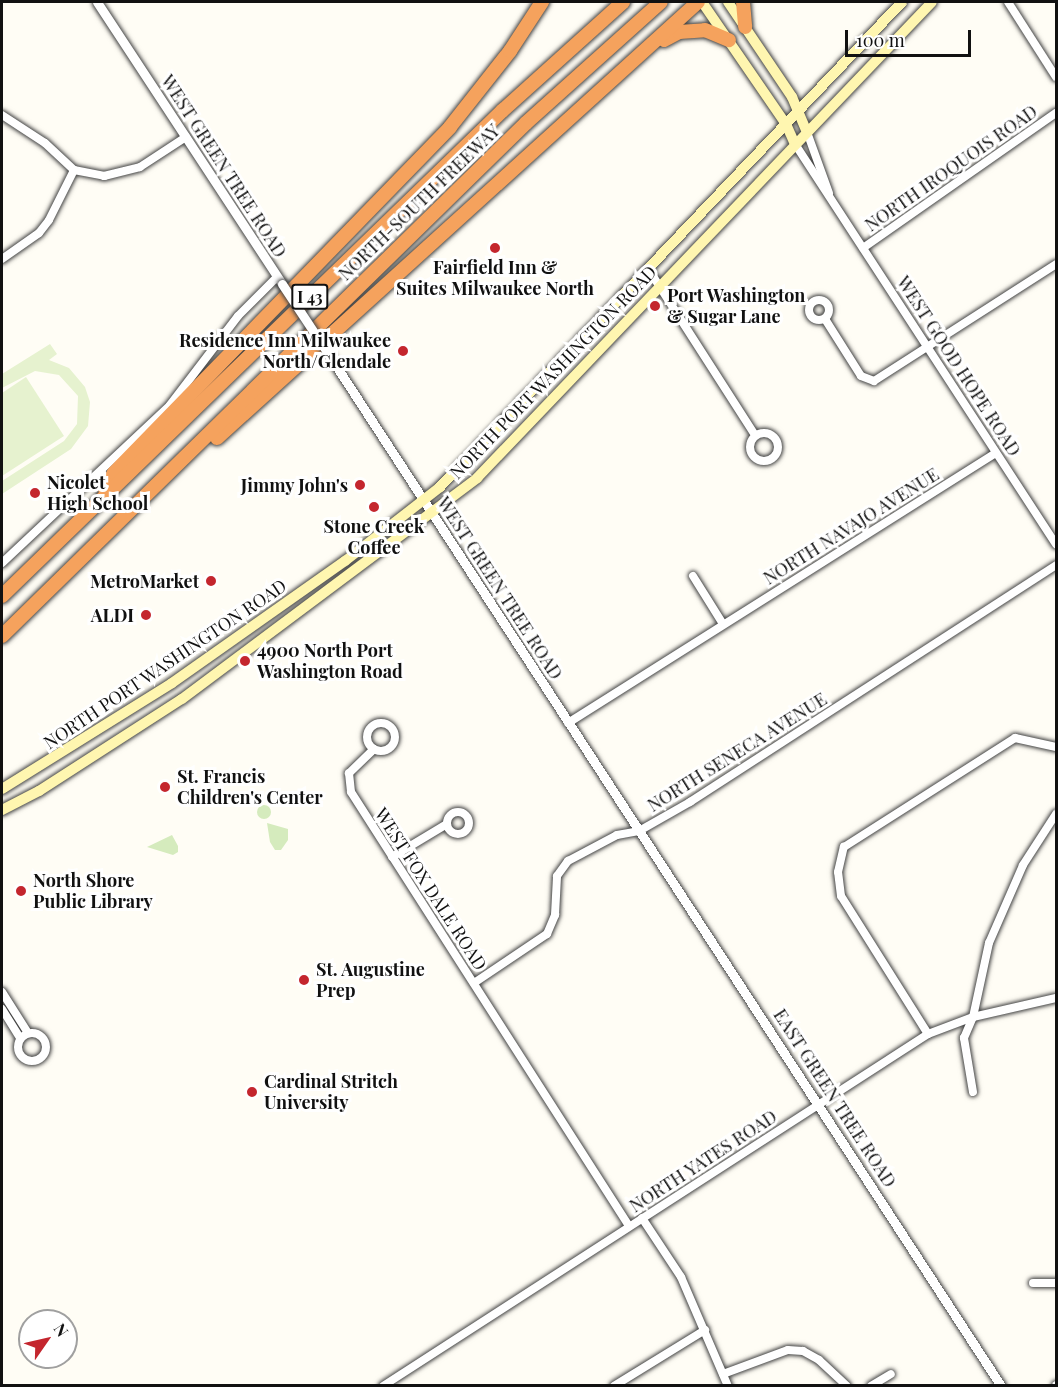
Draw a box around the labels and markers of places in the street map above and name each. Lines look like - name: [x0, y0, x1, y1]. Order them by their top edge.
- marker: Fairfield Inn & Suites Milwaukee North: [488, 241, 502, 255]
- place label: Fairfield Inn & Suites Milwaukee North: [396, 257, 594, 300]
- place label: Port Washington & Sugar Lane: [667, 285, 806, 328]
- marker: Port Washington & Sugar Lane: [648, 299, 662, 313]
- place label: Residence Inn Milwaukee North/Glendale: [179, 330, 391, 372]
- marker: Residence Inn Milwaukee North/Glendale: [396, 344, 410, 358]
- place label: Nicolet High School: [47, 472, 148, 514]
- place label: Jimmy John's: [240, 474, 348, 496]
- marker: Jimmy John's: [353, 478, 367, 492]
- marker: Nicolet High School: [28, 486, 42, 500]
- marker: Stone Creek Coffee: [367, 500, 381, 514]
- place label: Stone Creek Coffee: [324, 516, 424, 558]
- place label: MetroMarket: [90, 570, 199, 592]
- marker: MetroMarket: [204, 574, 218, 588]
- place label: ALDI: [91, 604, 134, 626]
- marker: ALDI: [139, 608, 153, 622]
- place label: 4900 North Port Washington Road: [257, 640, 403, 682]
- marker: 4900 North Port Washington Road: [238, 654, 252, 668]
- place label: St. Francis Children's Center: [177, 766, 323, 808]
- marker: St. Francis Children's Center: [158, 780, 172, 794]
- place label: North Shore Public Library: [33, 870, 153, 912]
- marker: North Shore Public Library: [14, 884, 28, 898]
- place label: St. Augustine Prep: [316, 959, 426, 1002]
- marker: St. Augustine Prep: [297, 973, 311, 987]
- place label: Cardinal Stritch University: [264, 1071, 398, 1114]
- marker: Cardinal Stritch University: [245, 1085, 259, 1099]

